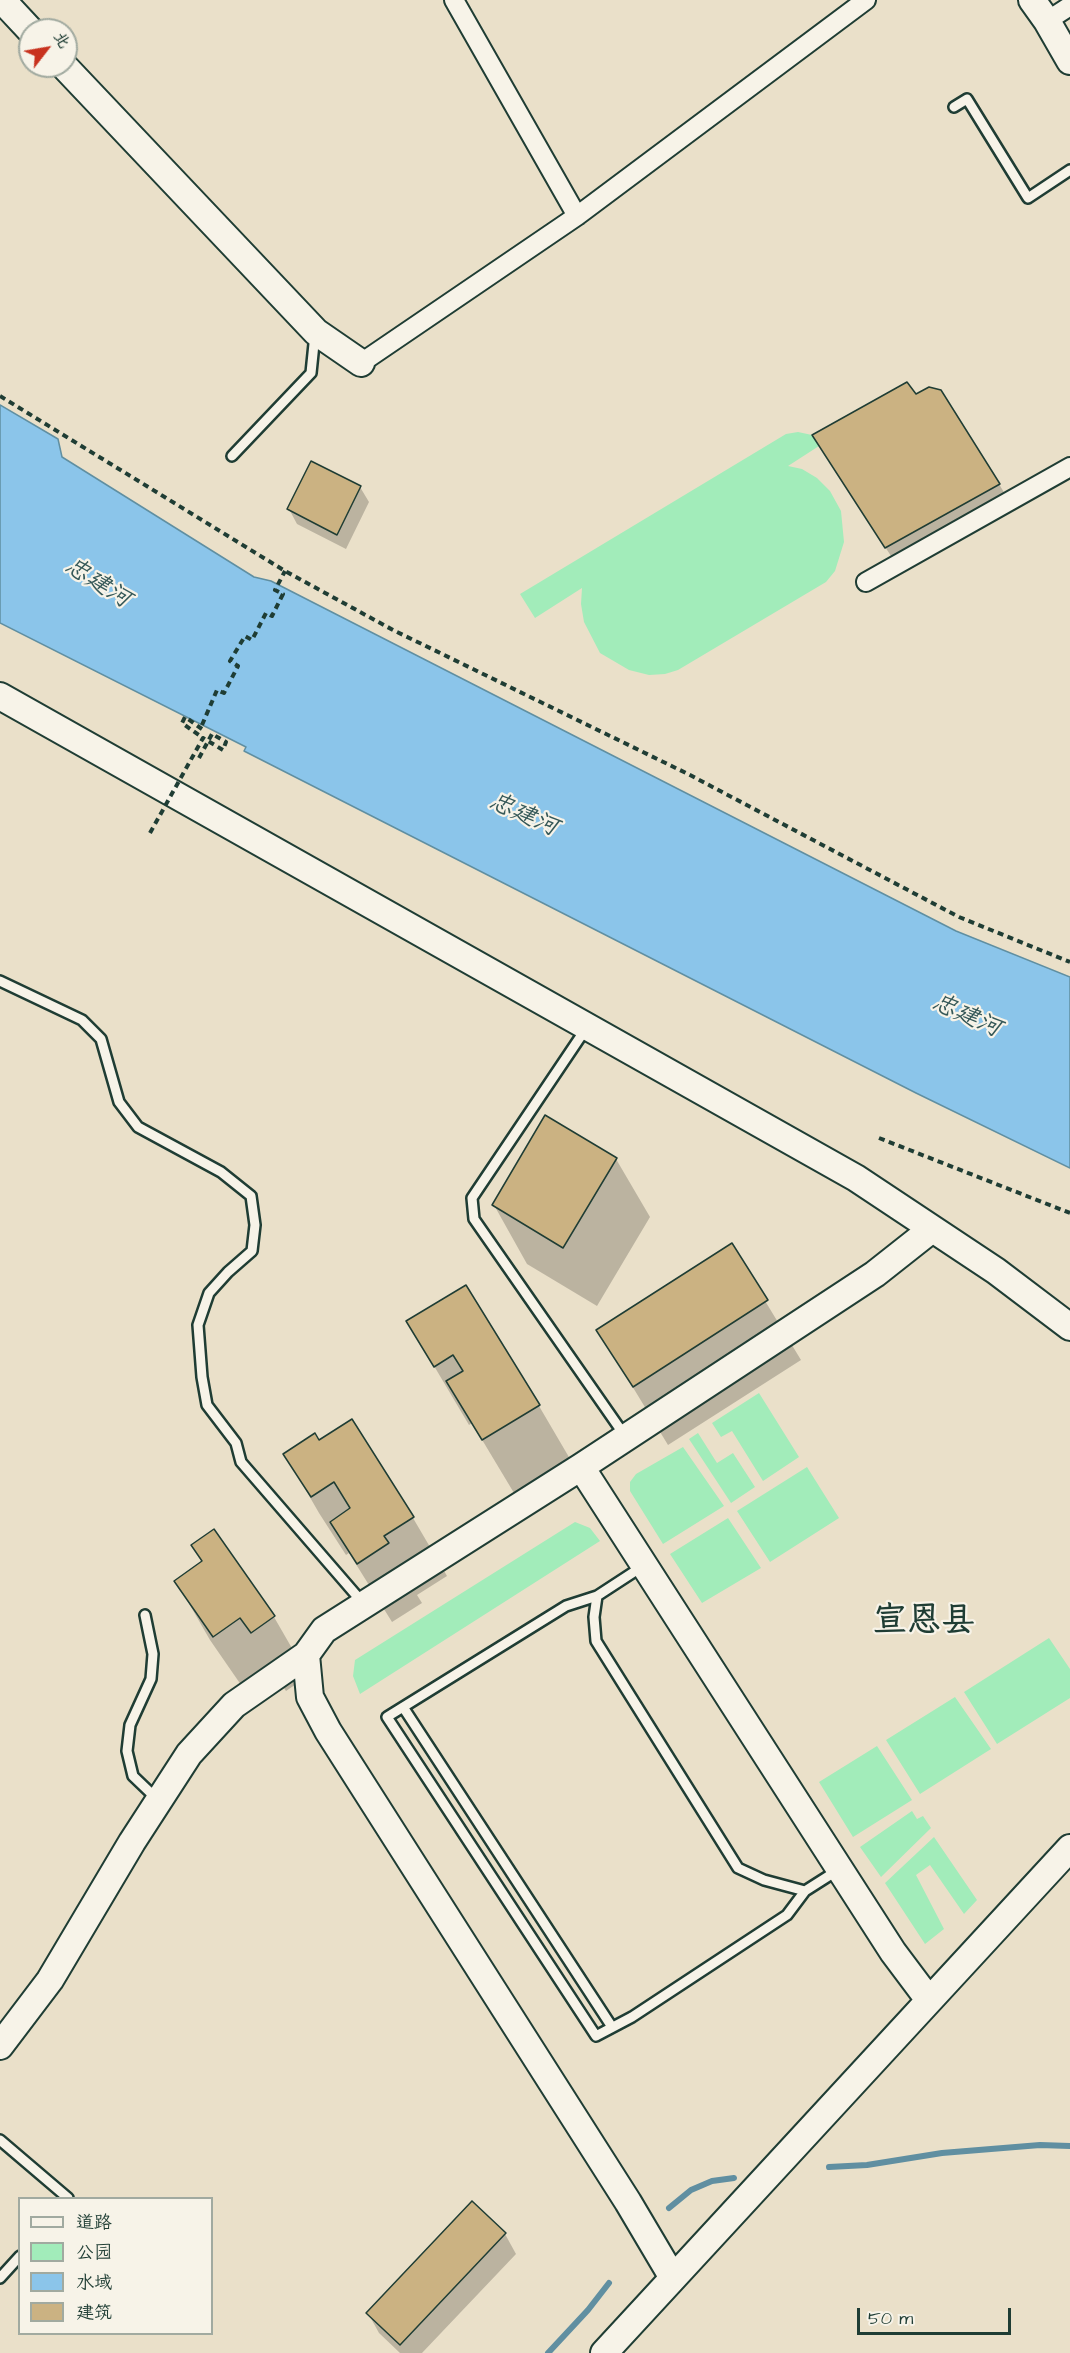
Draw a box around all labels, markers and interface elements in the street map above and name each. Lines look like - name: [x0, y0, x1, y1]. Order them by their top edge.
- north arrow: [18, 18, 78, 78]
- text: 北: [48, 27, 75, 52]
- water label: 忠建河: [59, 553, 135, 615]
- water label: 忠建河: [484, 788, 562, 844]
- water label: 忠建河: [927, 989, 1005, 1045]
- district label: 宣恩县: [873, 1603, 975, 1643]
- legend: [18, 2197, 213, 2335]
- text: 道路: [76, 2210, 112, 2235]
- text: 公园: [76, 2240, 112, 2265]
- text: 水域: [76, 2270, 112, 2295]
- scale bar: [860, 2296, 1014, 2334]
- text: 建筑: [76, 2300, 112, 2325]
- text: 50 m: [868, 2306, 913, 2331]

